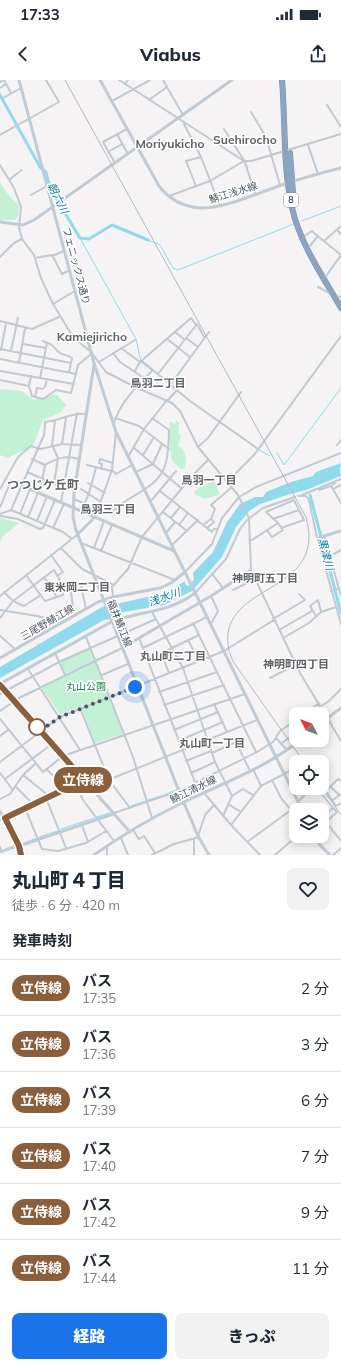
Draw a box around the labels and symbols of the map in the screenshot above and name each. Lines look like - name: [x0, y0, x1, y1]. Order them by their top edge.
- district label: Suehirocho: [213, 132, 277, 147]
- district label: Moriyukicho: [135, 136, 205, 151]
- street label: 鯖江浅水線: [207, 179, 259, 206]
- water label: 朝六川: [44, 180, 72, 217]
- road number: 8: [284, 193, 298, 207]
- street label: フェニックス通り: [60, 226, 93, 306]
- district label: Kamiejiricho: [57, 329, 127, 344]
- district label: 鳥羽二丁目: [131, 376, 186, 390]
- district label: 鳥羽一丁目: [182, 473, 237, 487]
- district label: つつじケ丘町: [7, 477, 79, 492]
- district label: 鳥羽三丁目: [81, 502, 136, 516]
- water label: 黒津川: [315, 536, 337, 573]
- district label: 神明町五丁目: [232, 571, 298, 585]
- district label: 東米岡二丁目: [44, 580, 110, 594]
- water label: 浅水川: [146, 585, 183, 609]
- street label: 福井鯖江線: [104, 598, 135, 649]
- street label: 三尾野鯖江線: [18, 602, 76, 643]
- district label: 丸山町二丁目: [140, 649, 206, 663]
- district label: 神明町四丁目: [263, 657, 329, 671]
- your location: [125, 677, 145, 697]
- park label: 丸山公園: [66, 680, 106, 693]
- north arrow: [289, 707, 329, 747]
- unlabelled marker: [28, 718, 46, 736]
- district label: 丸山町一丁目: [179, 736, 245, 750]
- line badge: 立侍線: [60, 767, 106, 793]
- street label: 鯖江清水線: [168, 773, 219, 806]

